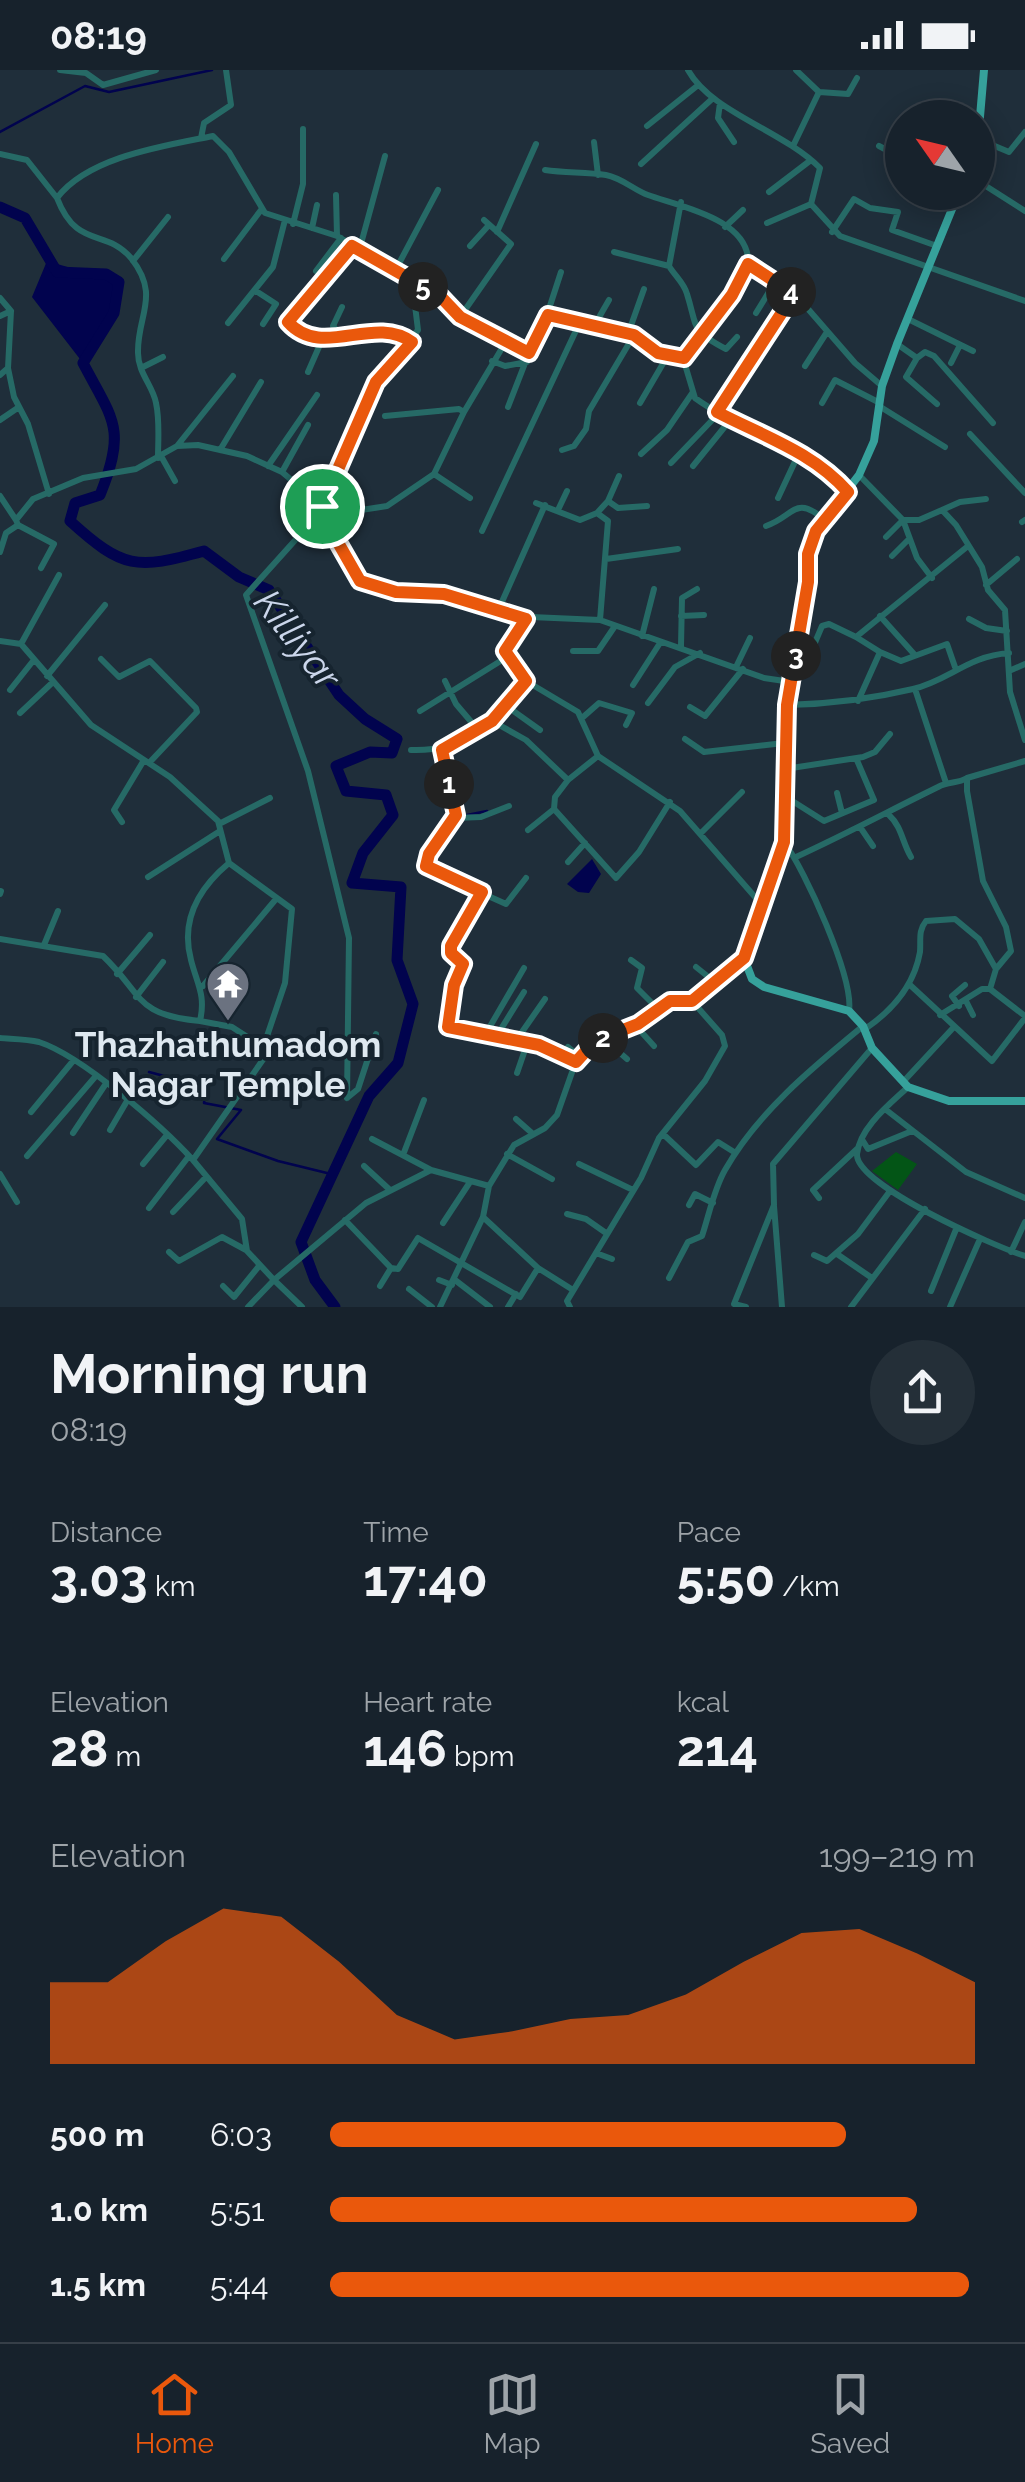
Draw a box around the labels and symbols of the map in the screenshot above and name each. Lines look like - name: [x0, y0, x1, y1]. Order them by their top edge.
- north arrow: [885, 100, 995, 210]
- pin: 5: [398, 262, 448, 312]
- pin: 4: [766, 267, 816, 317]
- pin: [280, 464, 365, 549]
- water label: Killiyar: [245, 580, 352, 699]
- pin: 3: [771, 631, 821, 681]
- pin: 1: [424, 759, 474, 809]
- temple icon: Thazhathumadom Nagar Temple: [205, 961, 251, 1022]
- pin: 2: [578, 1013, 628, 1063]
- place label: Thazhathumadom Nagar Temple: [75, 1024, 381, 1105]

